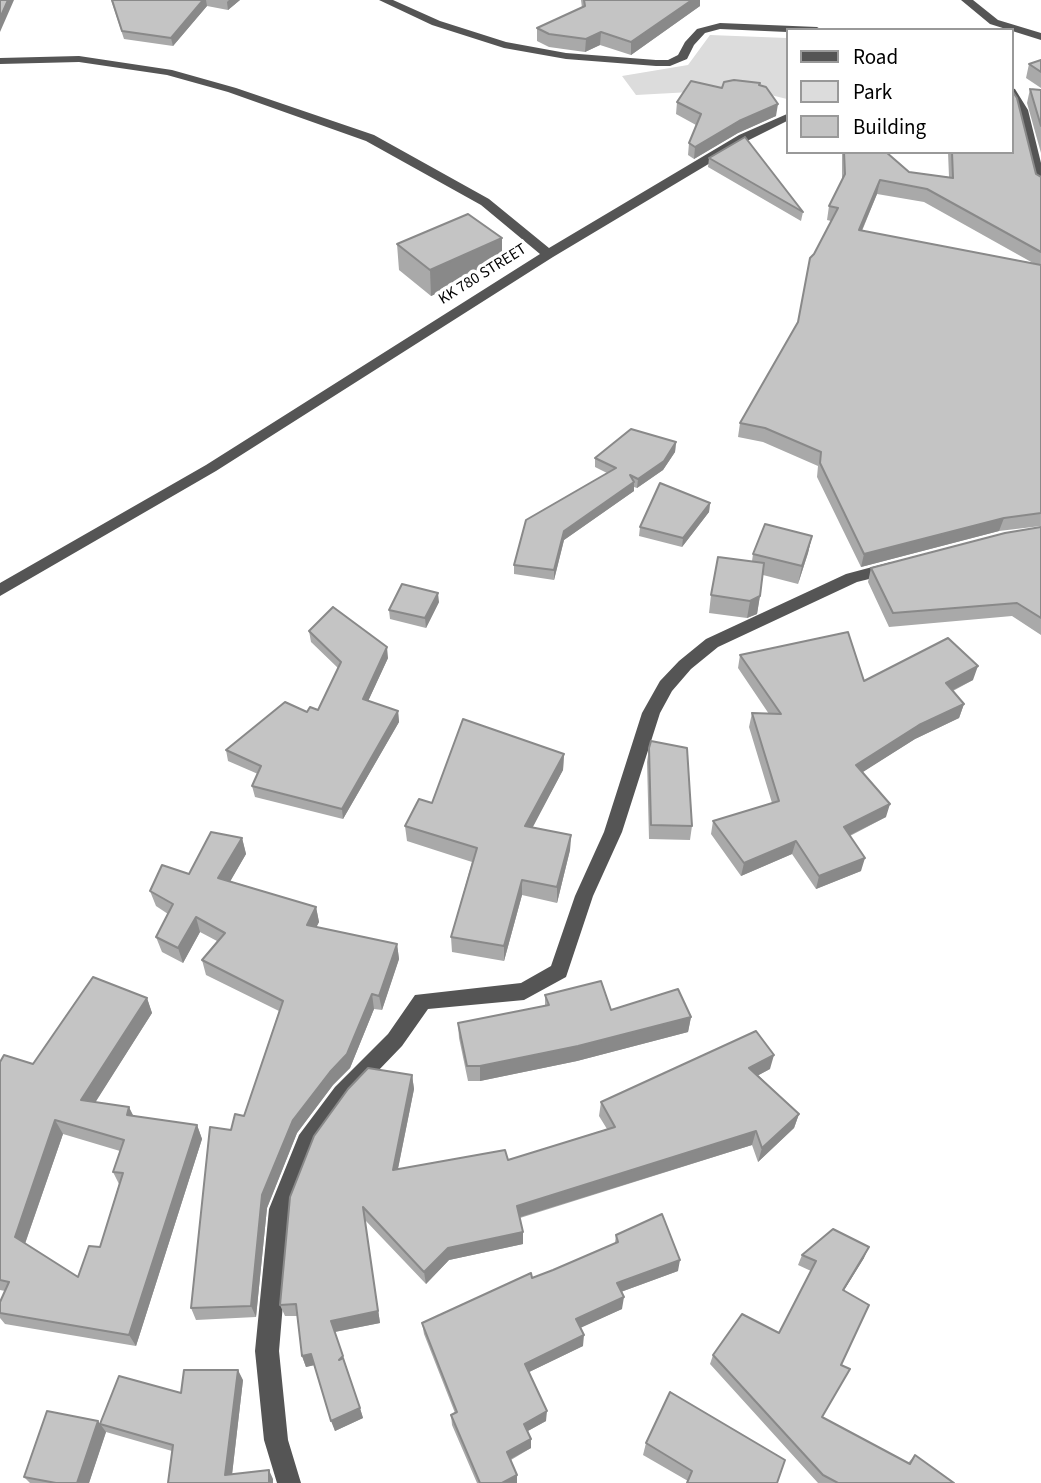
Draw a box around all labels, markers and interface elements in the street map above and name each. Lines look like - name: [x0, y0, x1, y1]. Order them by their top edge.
- legend: [786, 28, 1013, 154]
- text: Road: [853, 42, 898, 72]
- text: Park: [853, 77, 892, 107]
- text: Building: [853, 112, 926, 142]
- street label: KK 780 STREET: [435, 240, 531, 310]

